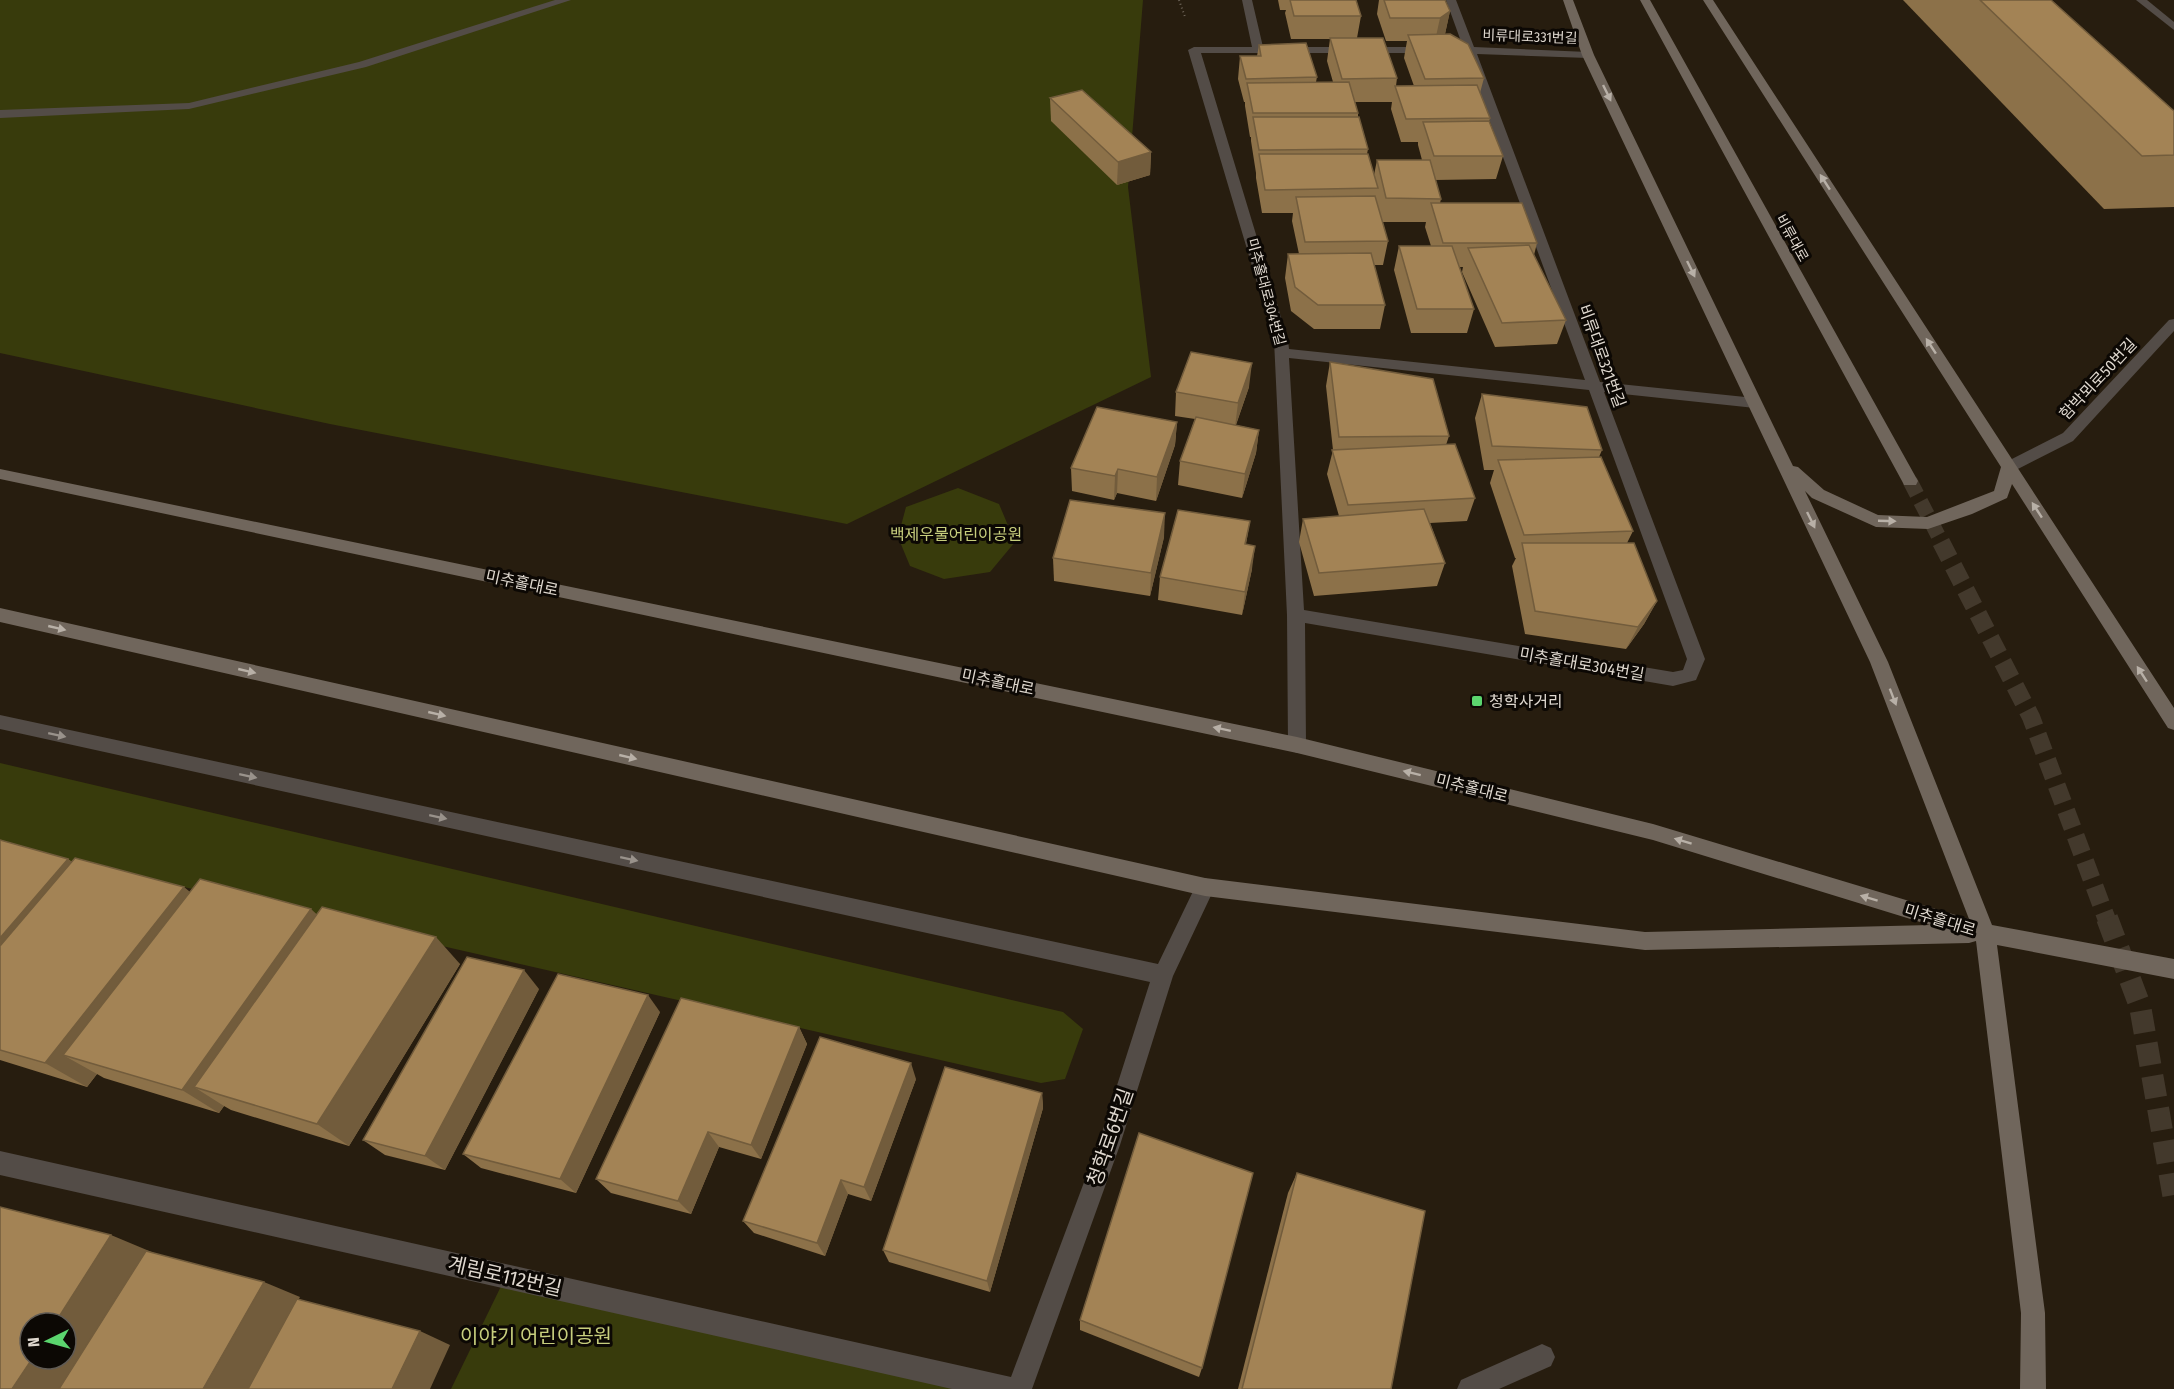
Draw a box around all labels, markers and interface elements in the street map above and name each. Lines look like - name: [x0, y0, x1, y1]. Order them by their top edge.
- street label: 비류대로331번길: [1482, 27, 1578, 47]
- one-way arrow: [1602, 84, 1611, 101]
- one-way arrow: [1820, 174, 1831, 190]
- street label: 비류대로: [1772, 211, 1812, 265]
- street label: 미추홀대로304번길: [1243, 236, 1289, 348]
- one-way arrow: [1686, 260, 1695, 277]
- street label: 비류대로321번길: [1575, 302, 1629, 410]
- street label: 함박뫼로50번길: [2056, 334, 2140, 424]
- one-way arrow: [1926, 338, 1937, 354]
- one-way arrow: [2031, 502, 2042, 518]
- one-way arrow: [1806, 512, 1816, 529]
- one-way arrow: [1878, 517, 1897, 526]
- park label: 백제우물어린이공원: [890, 525, 1022, 544]
- street label: 미추홀대로: [484, 566, 560, 600]
- one-way arrow: [48, 624, 67, 633]
- street label: 미추홀대로304번길: [1518, 644, 1646, 684]
- street label: 미추홀대로: [960, 665, 1036, 699]
- one-way arrow: [2137, 666, 2148, 682]
- one-way arrow: [238, 667, 257, 676]
- one-way arrow: [1888, 689, 1898, 707]
- place label: 청학사거리: [1489, 692, 1563, 711]
- marker: 청학사거리: [1470, 694, 1484, 708]
- one-way arrow: [428, 710, 447, 719]
- one-way arrow: [1212, 724, 1231, 733]
- one-way arrow: [48, 730, 66, 740]
- one-way arrow: [618, 753, 637, 762]
- one-way arrow: [1403, 768, 1421, 778]
- street label: 미추홀대로: [1434, 770, 1510, 806]
- one-way arrow: [238, 772, 257, 781]
- one-way arrow: [429, 813, 448, 823]
- one-way arrow: [1673, 836, 1691, 845]
- one-way arrow: [620, 854, 638, 864]
- one-way arrow: [1860, 893, 1878, 902]
- street label: 미추홀대로: [1902, 900, 1978, 940]
- street label: 청학로6번길: [1082, 1085, 1138, 1189]
- street label: 계림로112번길: [446, 1251, 564, 1301]
- north arrow: [18, 1311, 78, 1371]
- park label: 이야기 어린이공원: [460, 1324, 612, 1348]
- text: N: [24, 1337, 43, 1348]

